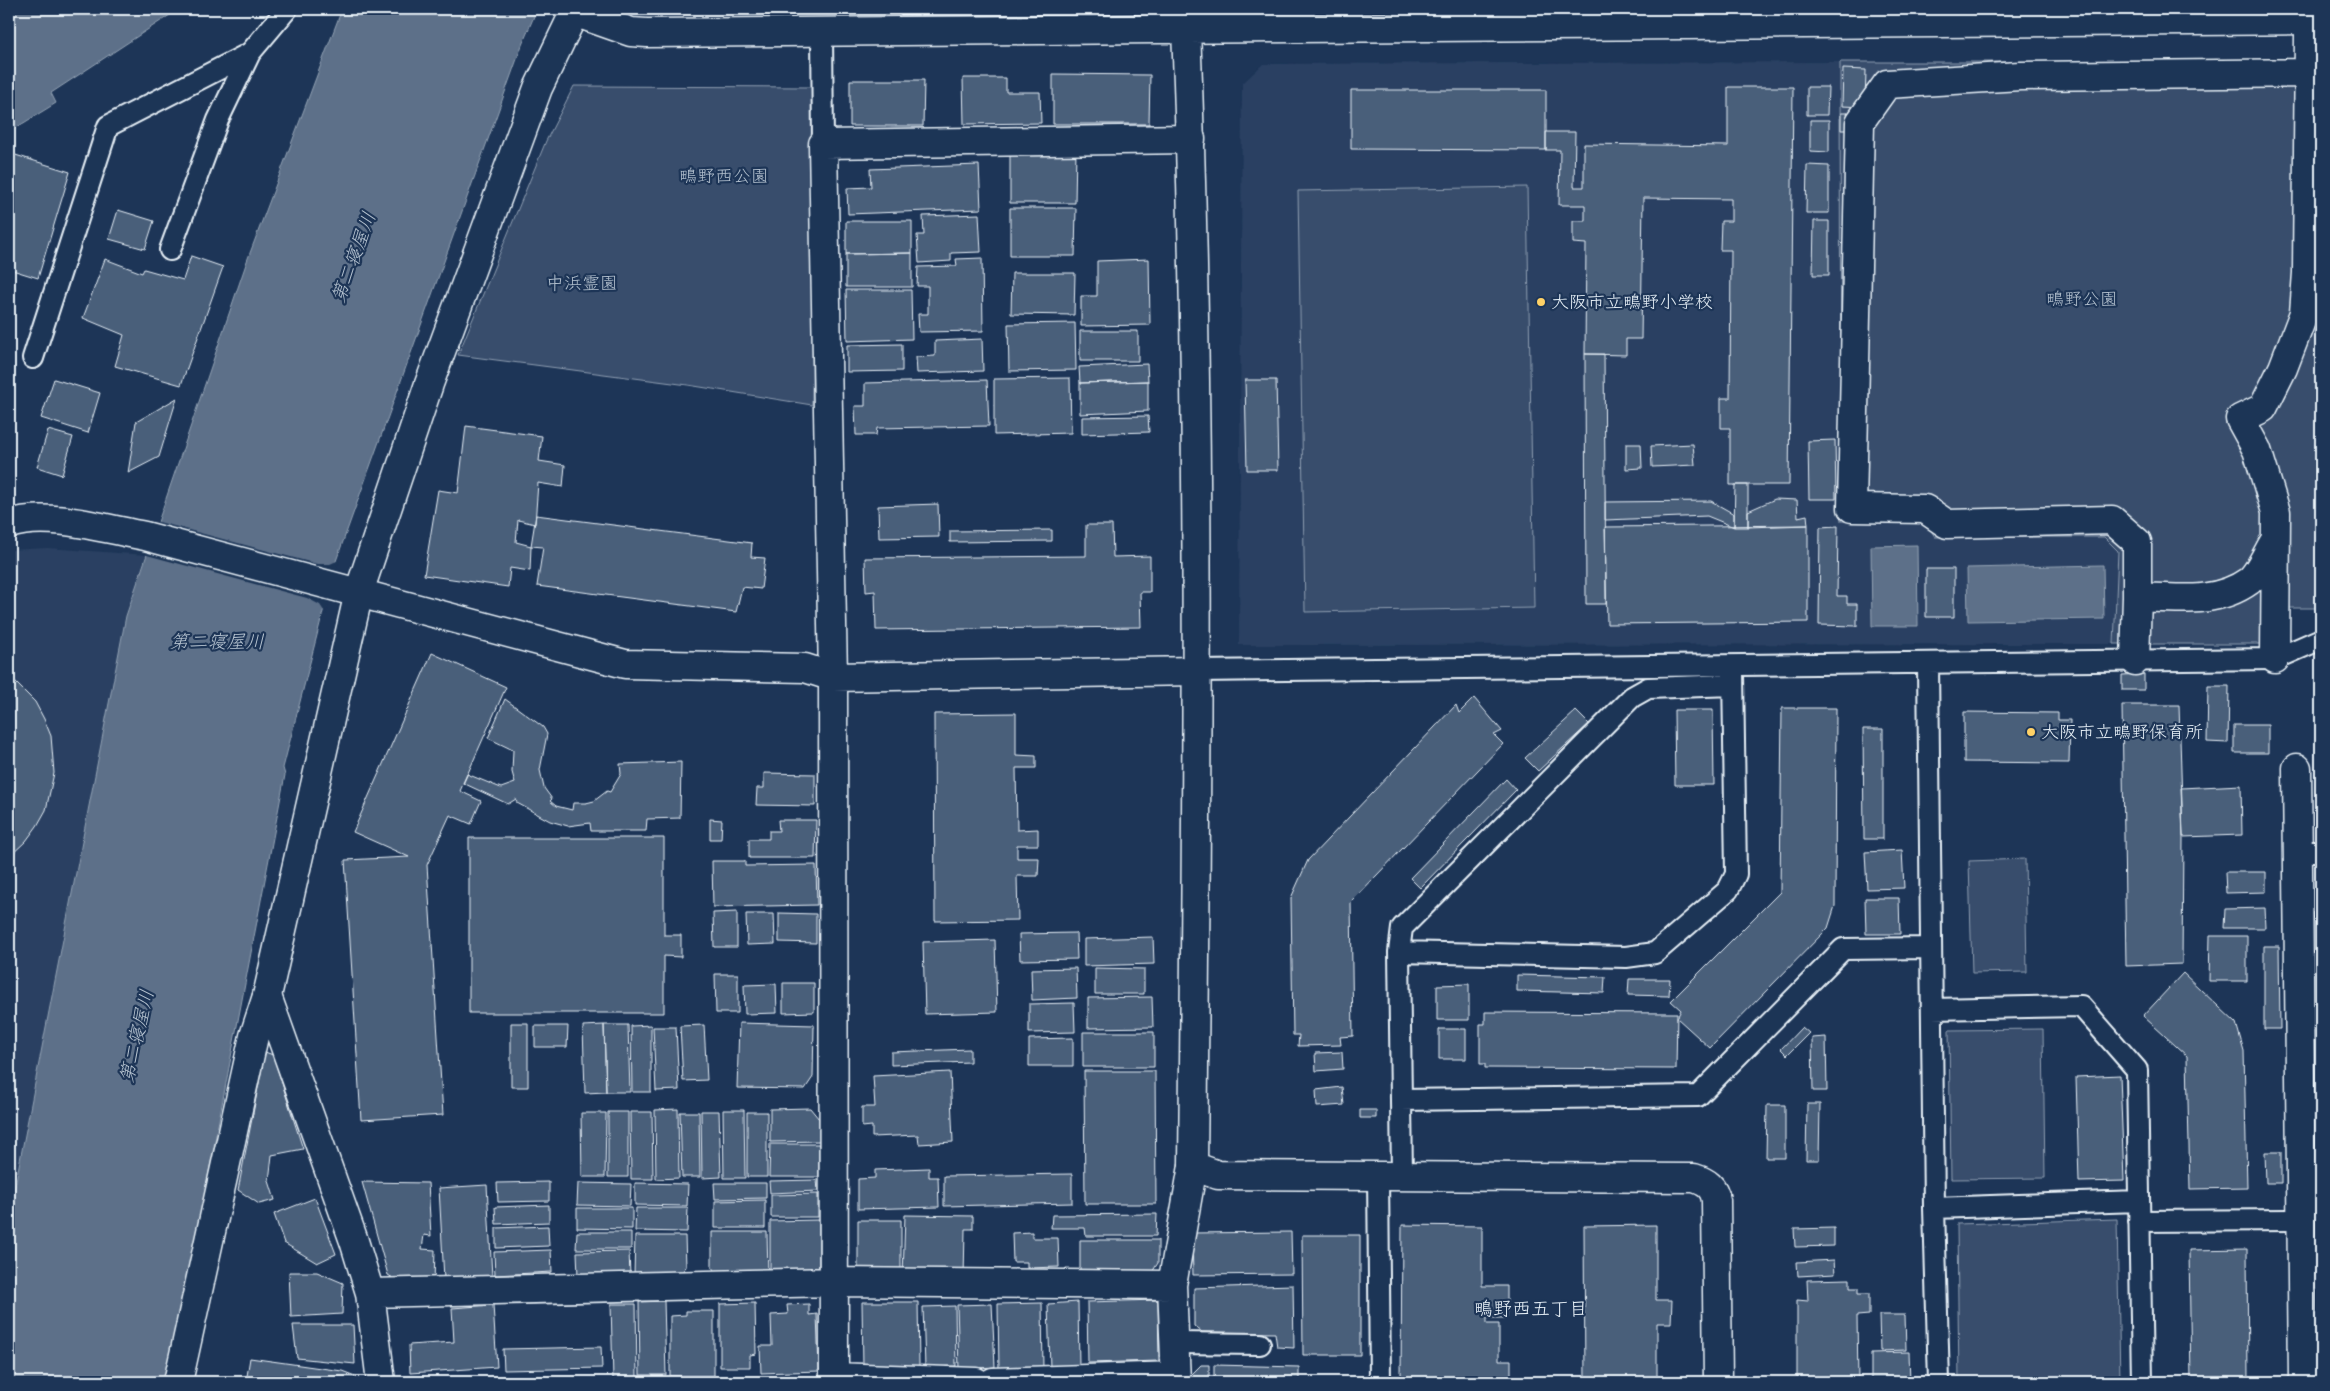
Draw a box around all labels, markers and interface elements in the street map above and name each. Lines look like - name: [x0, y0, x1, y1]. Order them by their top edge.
- park label: 鴫野西公園: [679, 165, 769, 189]
- water label: 第二寝屋川: [326, 209, 382, 306]
- park label: 中浜霊園: [546, 272, 618, 296]
- park label: 鴫野公園: [2046, 288, 2118, 312]
- place label: 大阪市立鴫野小学校: [1551, 291, 1713, 315]
- marker: 大阪市立鴫野小学校: [1535, 296, 1547, 308]
- water label: 第二寝屋川: [169, 630, 265, 655]
- place label: 大阪市立鴫野保育所: [2041, 721, 2203, 745]
- marker: 大阪市立鴫野保育所: [2025, 726, 2037, 738]
- water label: 第二寝屋川: [115, 987, 160, 1085]
- district label: 鴫野西五丁目: [1474, 1297, 1588, 1322]

